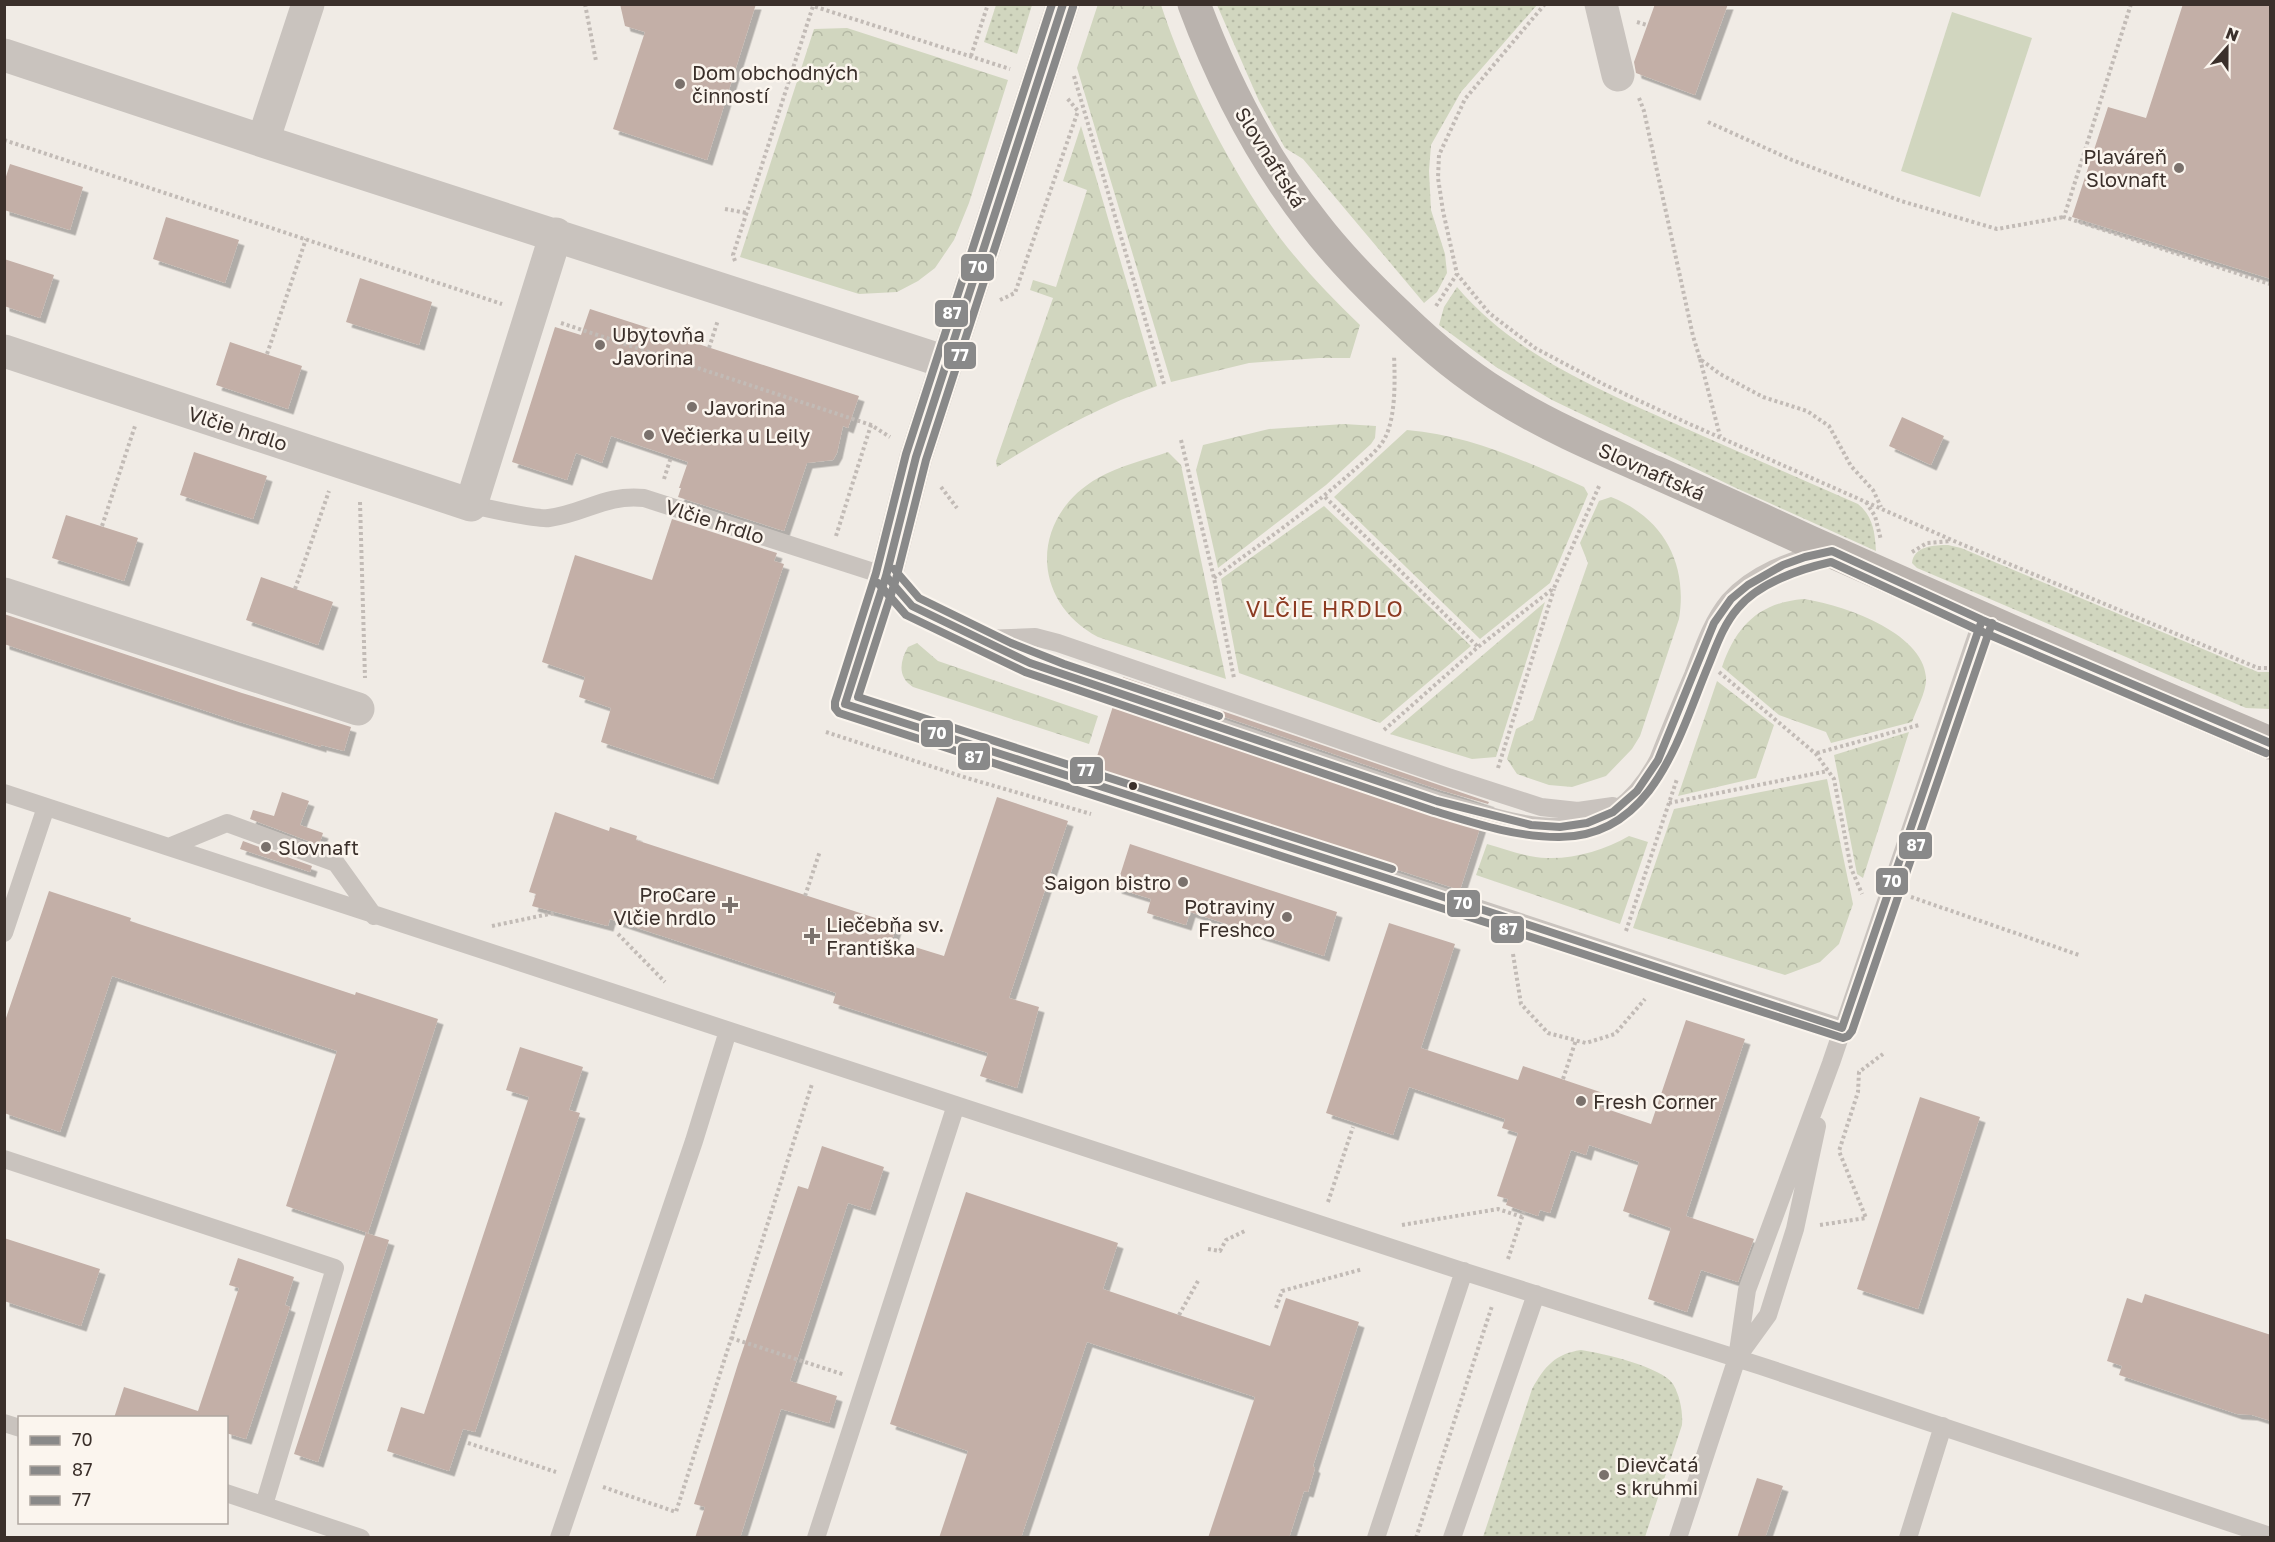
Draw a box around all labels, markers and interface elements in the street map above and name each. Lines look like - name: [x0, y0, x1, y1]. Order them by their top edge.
- north arrow: [2197, 18, 2257, 78]
- text: N: [2223, 22, 2242, 46]
- place label: Dom obchodných činností: [692, 60, 858, 107]
- marker: Dom obchodných činností: [673, 77, 687, 91]
- street label: Slovnaftská: [1231, 102, 1311, 212]
- place label: Plaváreň Slovnaft: [2083, 144, 2167, 191]
- marker: Plaváreň Slovnaft: [2172, 161, 2186, 175]
- line badge: 70: [960, 253, 995, 282]
- text: 70: [968, 257, 988, 277]
- line badge: 87: [934, 299, 969, 328]
- text: 87: [943, 303, 962, 323]
- place label: Ubytovňa Javorina: [612, 322, 705, 369]
- marker: Ubytovňa Javorina: [593, 338, 607, 352]
- line badge: 77: [943, 341, 977, 370]
- text: 77: [951, 345, 969, 365]
- place label: Javorina: [704, 395, 786, 419]
- marker: Javorina: [685, 400, 699, 414]
- street label: Vlčie hrdlo: [185, 401, 291, 455]
- place label: Večierka u Leily: [661, 423, 810, 447]
- marker: Večierka u Leily: [642, 428, 656, 442]
- street label: Slovnaftská: [1595, 437, 1709, 505]
- street label: Vlčie hrdlo: [662, 494, 768, 548]
- district label: VLČIE HRDLO: [1246, 595, 1404, 622]
- line badge: 70: [920, 719, 954, 748]
- text: 70: [927, 723, 947, 743]
- line badge: 87: [957, 742, 991, 771]
- text: 87: [965, 747, 984, 767]
- line badge: 77: [1069, 756, 1104, 785]
- text: 77: [1077, 760, 1095, 780]
- unlabelled marker: [1127, 780, 1139, 792]
- line badge: 87: [1898, 831, 1933, 860]
- place label: Slovnaft: [278, 835, 359, 859]
- text: 87: [1907, 835, 1926, 855]
- marker: Slovnaft: [259, 840, 273, 854]
- line badge: 70: [1875, 867, 1909, 896]
- place label: Saigon bistro: [1044, 870, 1171, 894]
- text: 70: [1882, 871, 1902, 891]
- marker: Saigon bistro: [1176, 875, 1190, 889]
- place label: ProCare Vlčie hrdlo: [613, 882, 716, 929]
- line badge: 70: [1446, 889, 1481, 918]
- text: 70: [1453, 893, 1473, 913]
- place label: Potraviny Freshco: [1184, 894, 1275, 941]
- marker: ProCare Vlčie hrdlo: [721, 896, 739, 914]
- marker: Potraviny Freshco: [1280, 910, 1294, 924]
- place label: Liečebňa sv. Františka: [826, 912, 944, 959]
- line badge: 87: [1490, 915, 1525, 944]
- text: 87: [1499, 919, 1518, 939]
- marker: Liečebňa sv. Františka: [803, 927, 821, 945]
- place label: Fresh Corner: [1593, 1089, 1717, 1113]
- marker: Fresh Corner: [1574, 1094, 1588, 1108]
- legend: [18, 1416, 228, 1524]
- text: 70: [72, 1428, 93, 1450]
- place label: Dievčatá s kruhmi: [1616, 1452, 1699, 1499]
- text: 87: [72, 1458, 93, 1480]
- marker: Dievčatá s kruhmi: [1597, 1468, 1611, 1482]
- text: 77: [72, 1488, 91, 1510]

